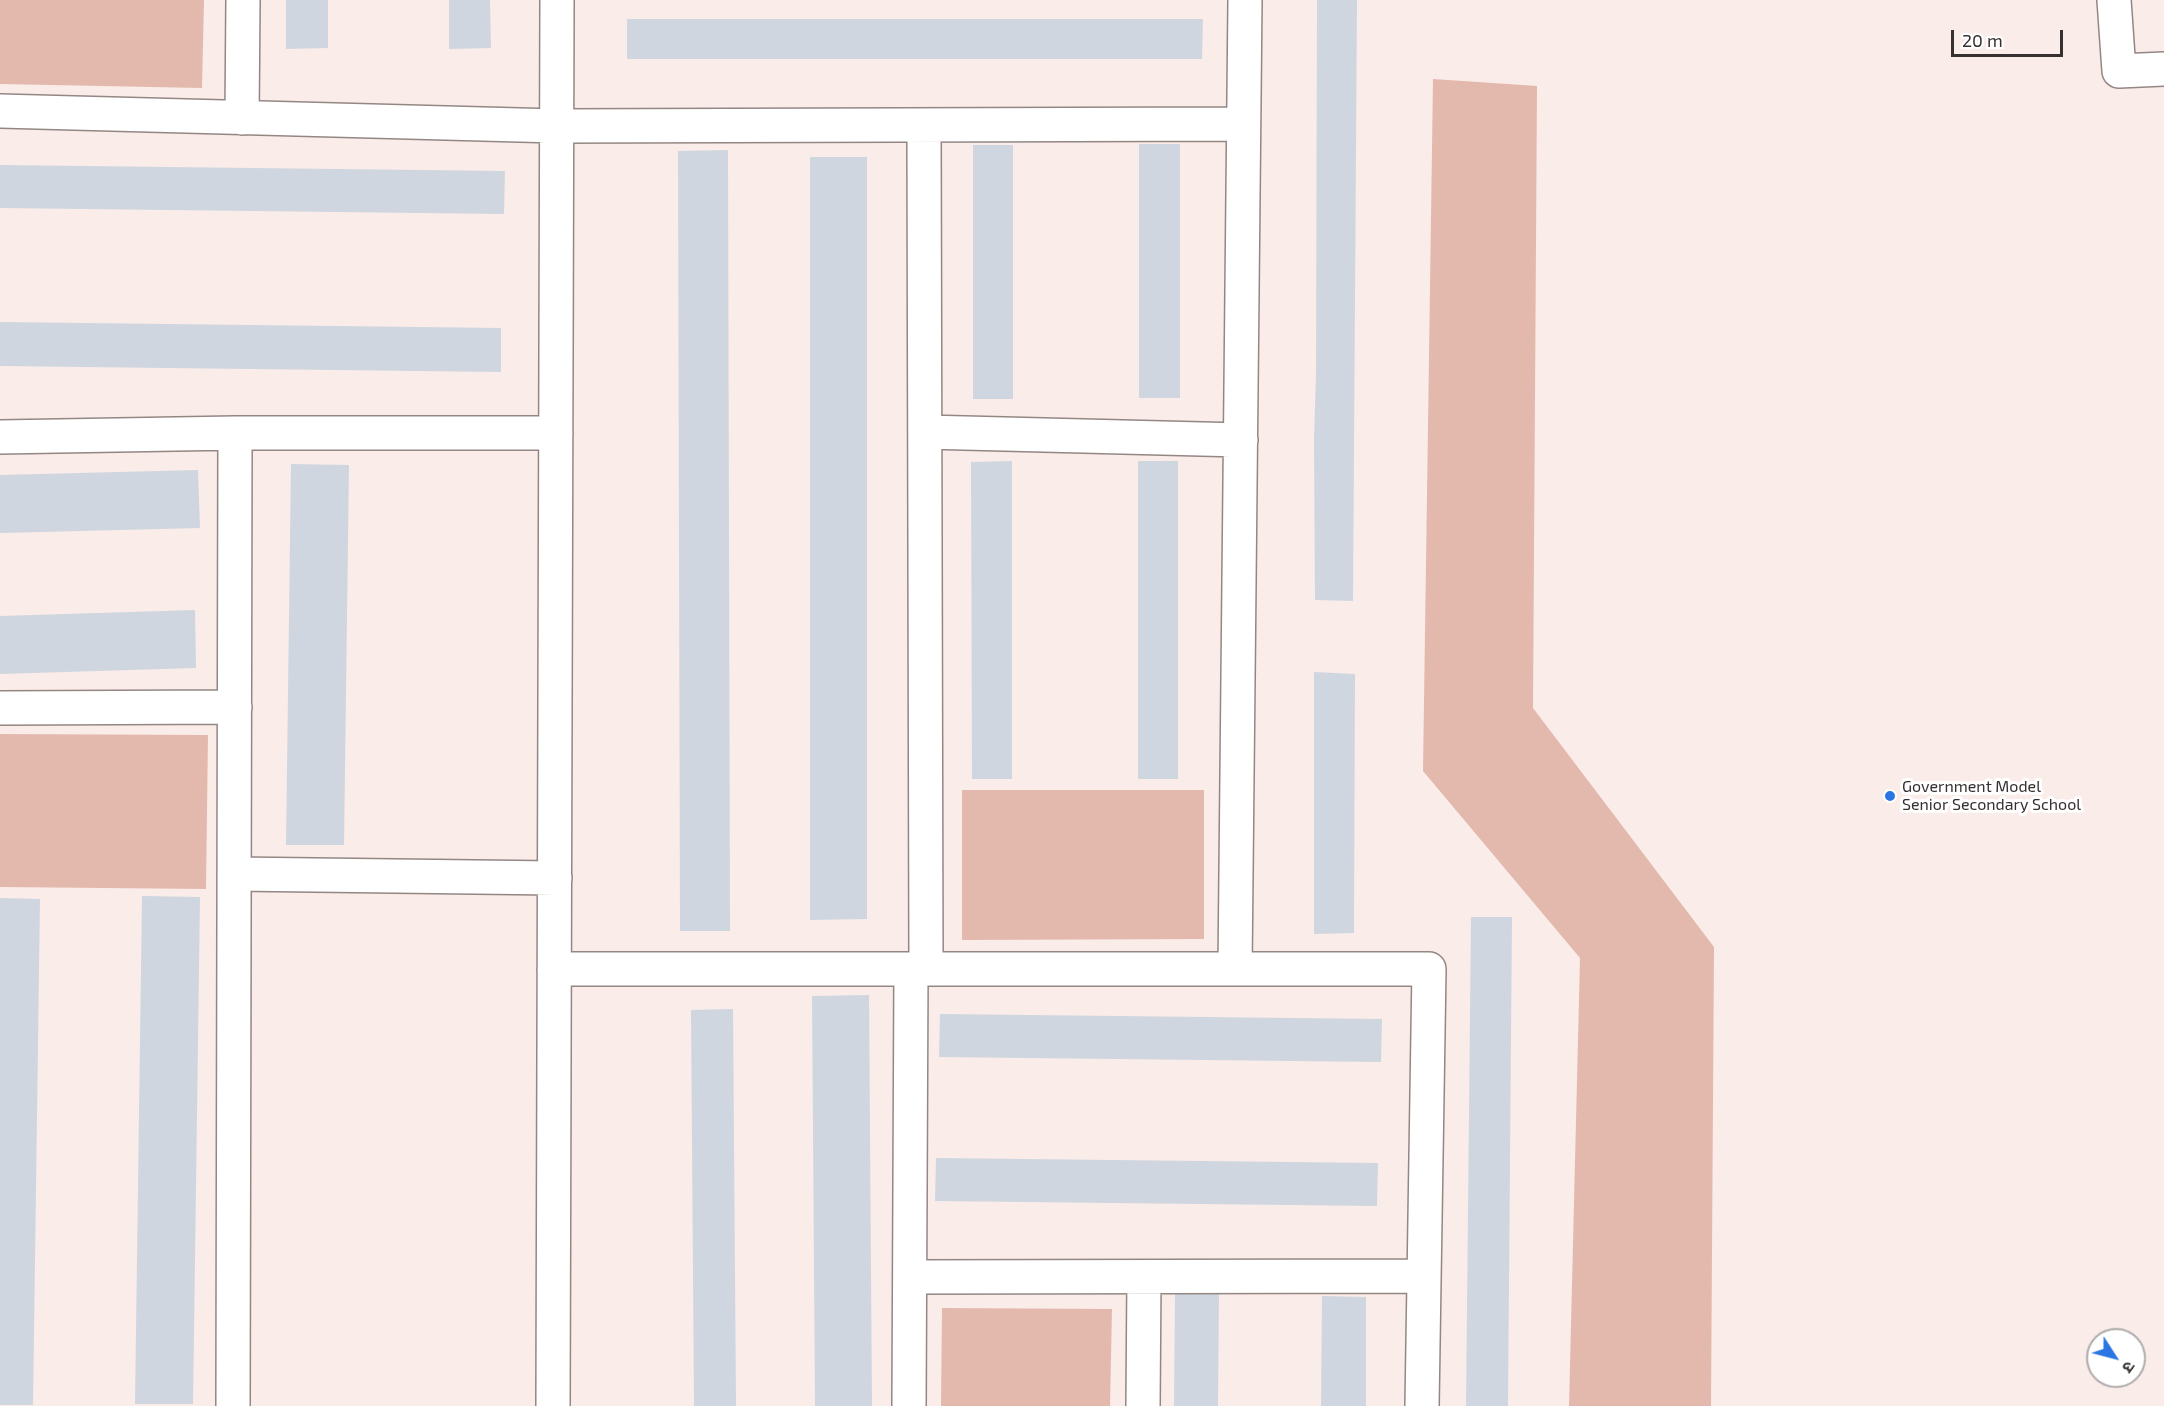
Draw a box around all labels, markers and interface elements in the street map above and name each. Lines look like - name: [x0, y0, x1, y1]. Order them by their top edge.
- scale bar: [1954, 18, 2066, 56]
- text: 20 m: [1962, 29, 2003, 51]
- place label: Government Model Senior Secondary School: [1902, 777, 2081, 815]
- marker: Government Model Senior Secondary School: [1883, 789, 1897, 803]
- north arrow: [2086, 1328, 2146, 1388]
- text: उ: [2119, 1358, 2140, 1377]

